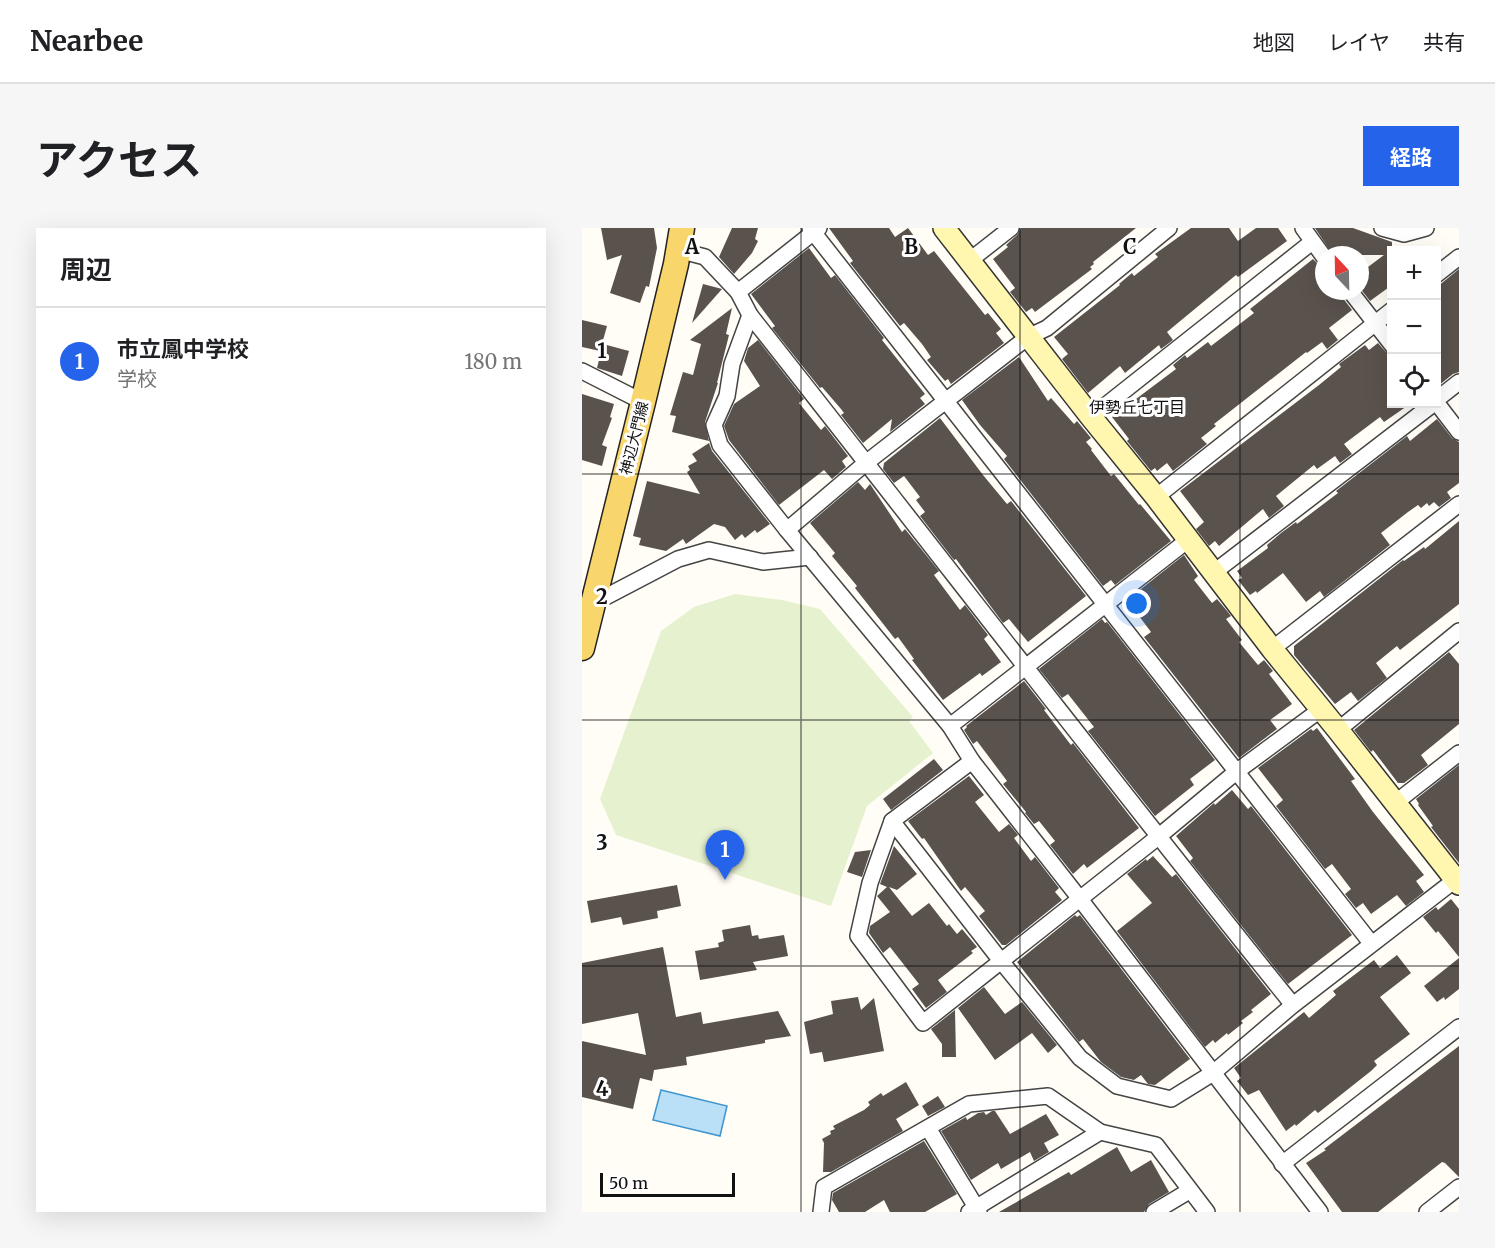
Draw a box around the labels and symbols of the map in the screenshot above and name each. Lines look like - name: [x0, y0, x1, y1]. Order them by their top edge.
- text: A: [684, 234, 700, 259]
- text: B: [904, 234, 918, 259]
- text: C: [1123, 234, 1137, 259]
- north arrow: [1315, 246, 1369, 300]
- text: 1: [597, 338, 607, 363]
- district label: 伊勢丘七丁目: [1089, 397, 1185, 417]
- street label: 神辺大門線: [616, 399, 652, 477]
- text: 2: [596, 584, 608, 609]
- your location: [1122, 589, 1151, 618]
- text: 3: [596, 830, 608, 855]
- pin: 1: [706, 830, 744, 880]
- text: 4: [596, 1076, 609, 1101]
- scale bar: [600, 1170, 735, 1198]

